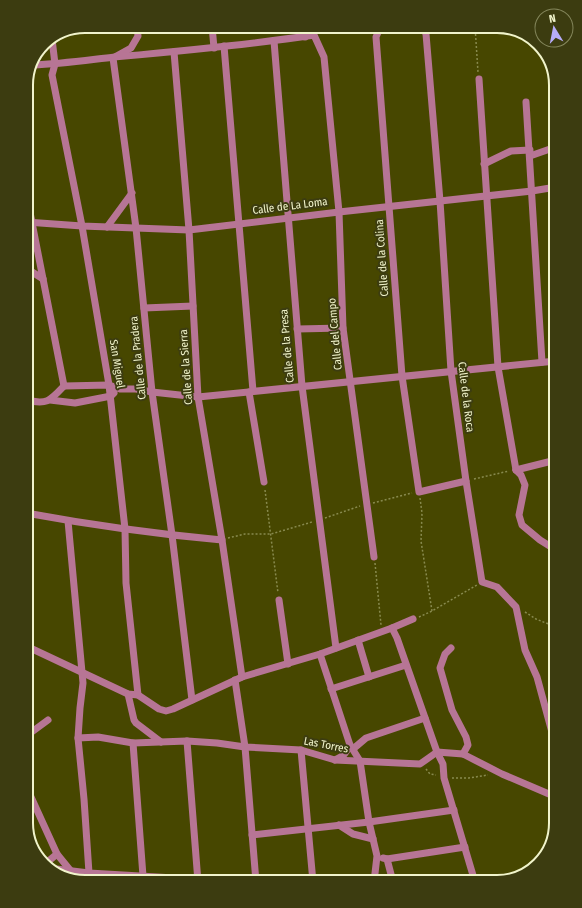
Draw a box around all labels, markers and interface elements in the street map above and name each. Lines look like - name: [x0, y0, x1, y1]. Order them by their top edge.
- north arrow: [534, 8, 574, 48]
- text: N: [548, 12, 557, 26]
- street label: Calle de La Loma: [252, 195, 328, 217]
- street label: Calle de la Colina: [373, 219, 391, 297]
- street label: Calle del Campo: [325, 297, 345, 371]
- street label: Calle de la Presa: [277, 309, 297, 383]
- street label: Calle de la Pradera: [127, 316, 149, 400]
- street label: Calle de la Sierra: [177, 329, 195, 405]
- street label: San Miguel: [107, 339, 127, 389]
- street label: Calle de la Roca: [455, 361, 477, 433]
- street label: Las Torres: [303, 734, 350, 756]

